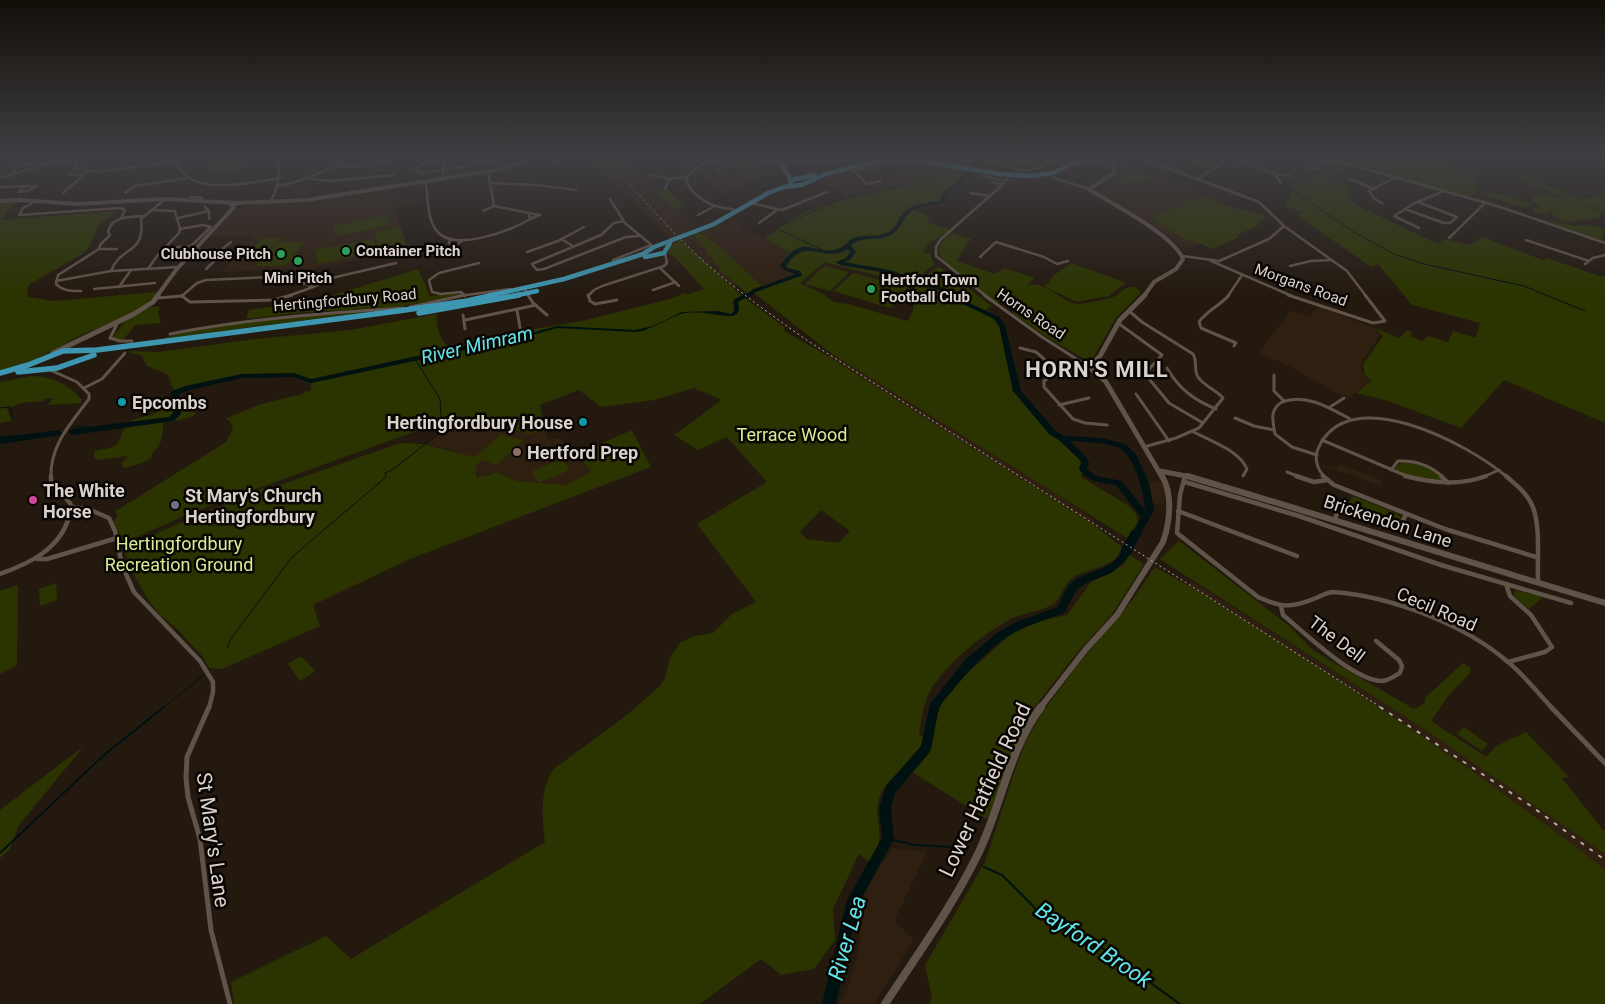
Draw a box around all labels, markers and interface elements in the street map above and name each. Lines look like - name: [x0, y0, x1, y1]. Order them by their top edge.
- place label: Container Pitch: [356, 242, 460, 260]
- place label: Clubhouse Pitch: [161, 245, 271, 263]
- marker: Container Pitch: [340, 245, 352, 257]
- marker: Clubhouse Pitch: [275, 248, 287, 260]
- marker: Mini Pitch: [292, 255, 304, 267]
- street label: Morgans Road: [1252, 260, 1350, 310]
- place label: Mini Pitch: [264, 269, 332, 287]
- place label: Hertford Town Football Club: [881, 271, 978, 306]
- marker: Hertford Town Football Club: [865, 283, 877, 295]
- street label: Hertingfordbury Road: [273, 285, 417, 315]
- street label: Horns Road: [993, 285, 1069, 343]
- water label: River Mimram: [419, 321, 535, 369]
- district label: HORN'S MILL: [1025, 357, 1169, 382]
- place label: Epcombs: [132, 392, 207, 413]
- marker: Epcombs: [116, 396, 128, 408]
- place label: Hertingfordbury House: [387, 412, 573, 433]
- marker: Hertingfordbury House: [577, 416, 589, 428]
- park label: Terrace Wood: [737, 424, 847, 445]
- place label: Hertford Prep: [527, 442, 638, 463]
- marker: Hertford Prep: [511, 446, 523, 458]
- place label: The White Horse: [43, 480, 125, 522]
- place label: St Mary's Church Hertingfordbury: [185, 485, 322, 527]
- street label: Brickendon Lane: [1321, 490, 1455, 552]
- marker: The White Horse: [27, 494, 39, 506]
- marker: St Mary's Church Hertingfordbury: [169, 499, 181, 511]
- park label: Hertingfordbury Recreation Ground: [105, 533, 253, 575]
- street label: Cecil Road: [1394, 583, 1480, 635]
- street label: The Dell: [1305, 611, 1369, 667]
- street label: Lower Hatfield Road: [934, 699, 1036, 881]
- street label: St Mary's Lane: [192, 771, 234, 909]
- water label: River Lea: [823, 893, 871, 983]
- water label: Bayford Brook: [1031, 897, 1158, 994]

